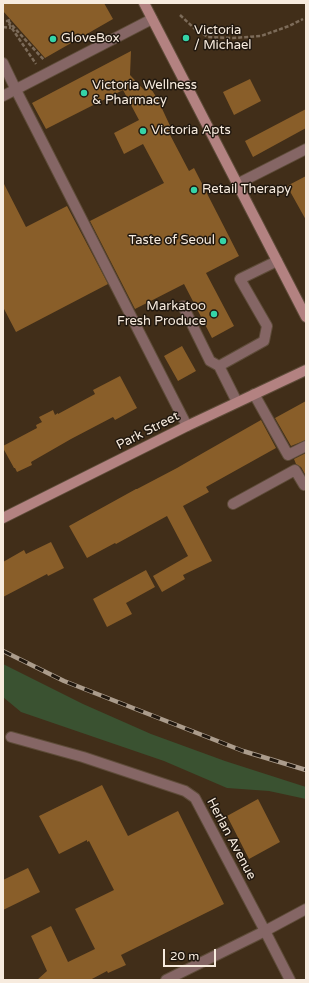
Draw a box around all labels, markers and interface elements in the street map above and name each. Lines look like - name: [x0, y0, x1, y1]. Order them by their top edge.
- place label: Victoria / Michael: [194, 23, 252, 54]
- place label: GloveBox: [61, 31, 120, 47]
- marker: Victoria / Michael: [181, 33, 191, 43]
- marker: GloveBox: [48, 34, 58, 44]
- place label: Victoria Wellness & Pharmacy: [92, 78, 197, 109]
- marker: Victoria Wellness & Pharmacy: [79, 88, 89, 98]
- place label: Victoria Apts: [151, 123, 231, 139]
- marker: Victoria Apts: [138, 126, 148, 136]
- place label: Retail Therapy: [202, 182, 291, 198]
- marker: Retail Therapy: [189, 185, 199, 195]
- place label: Taste of Seoul: [128, 233, 215, 249]
- marker: Taste of Seoul: [218, 236, 228, 246]
- place label: Markatoo Fresh Produce: [117, 299, 206, 330]
- marker: Markatoo Fresh Produce: [209, 309, 219, 319]
- street label: Park Street: [114, 409, 182, 453]
- street label: Herlan Avenue: [203, 795, 259, 883]
- scale bar: [165, 941, 218, 967]
- text: 20 m: [170, 949, 199, 963]

